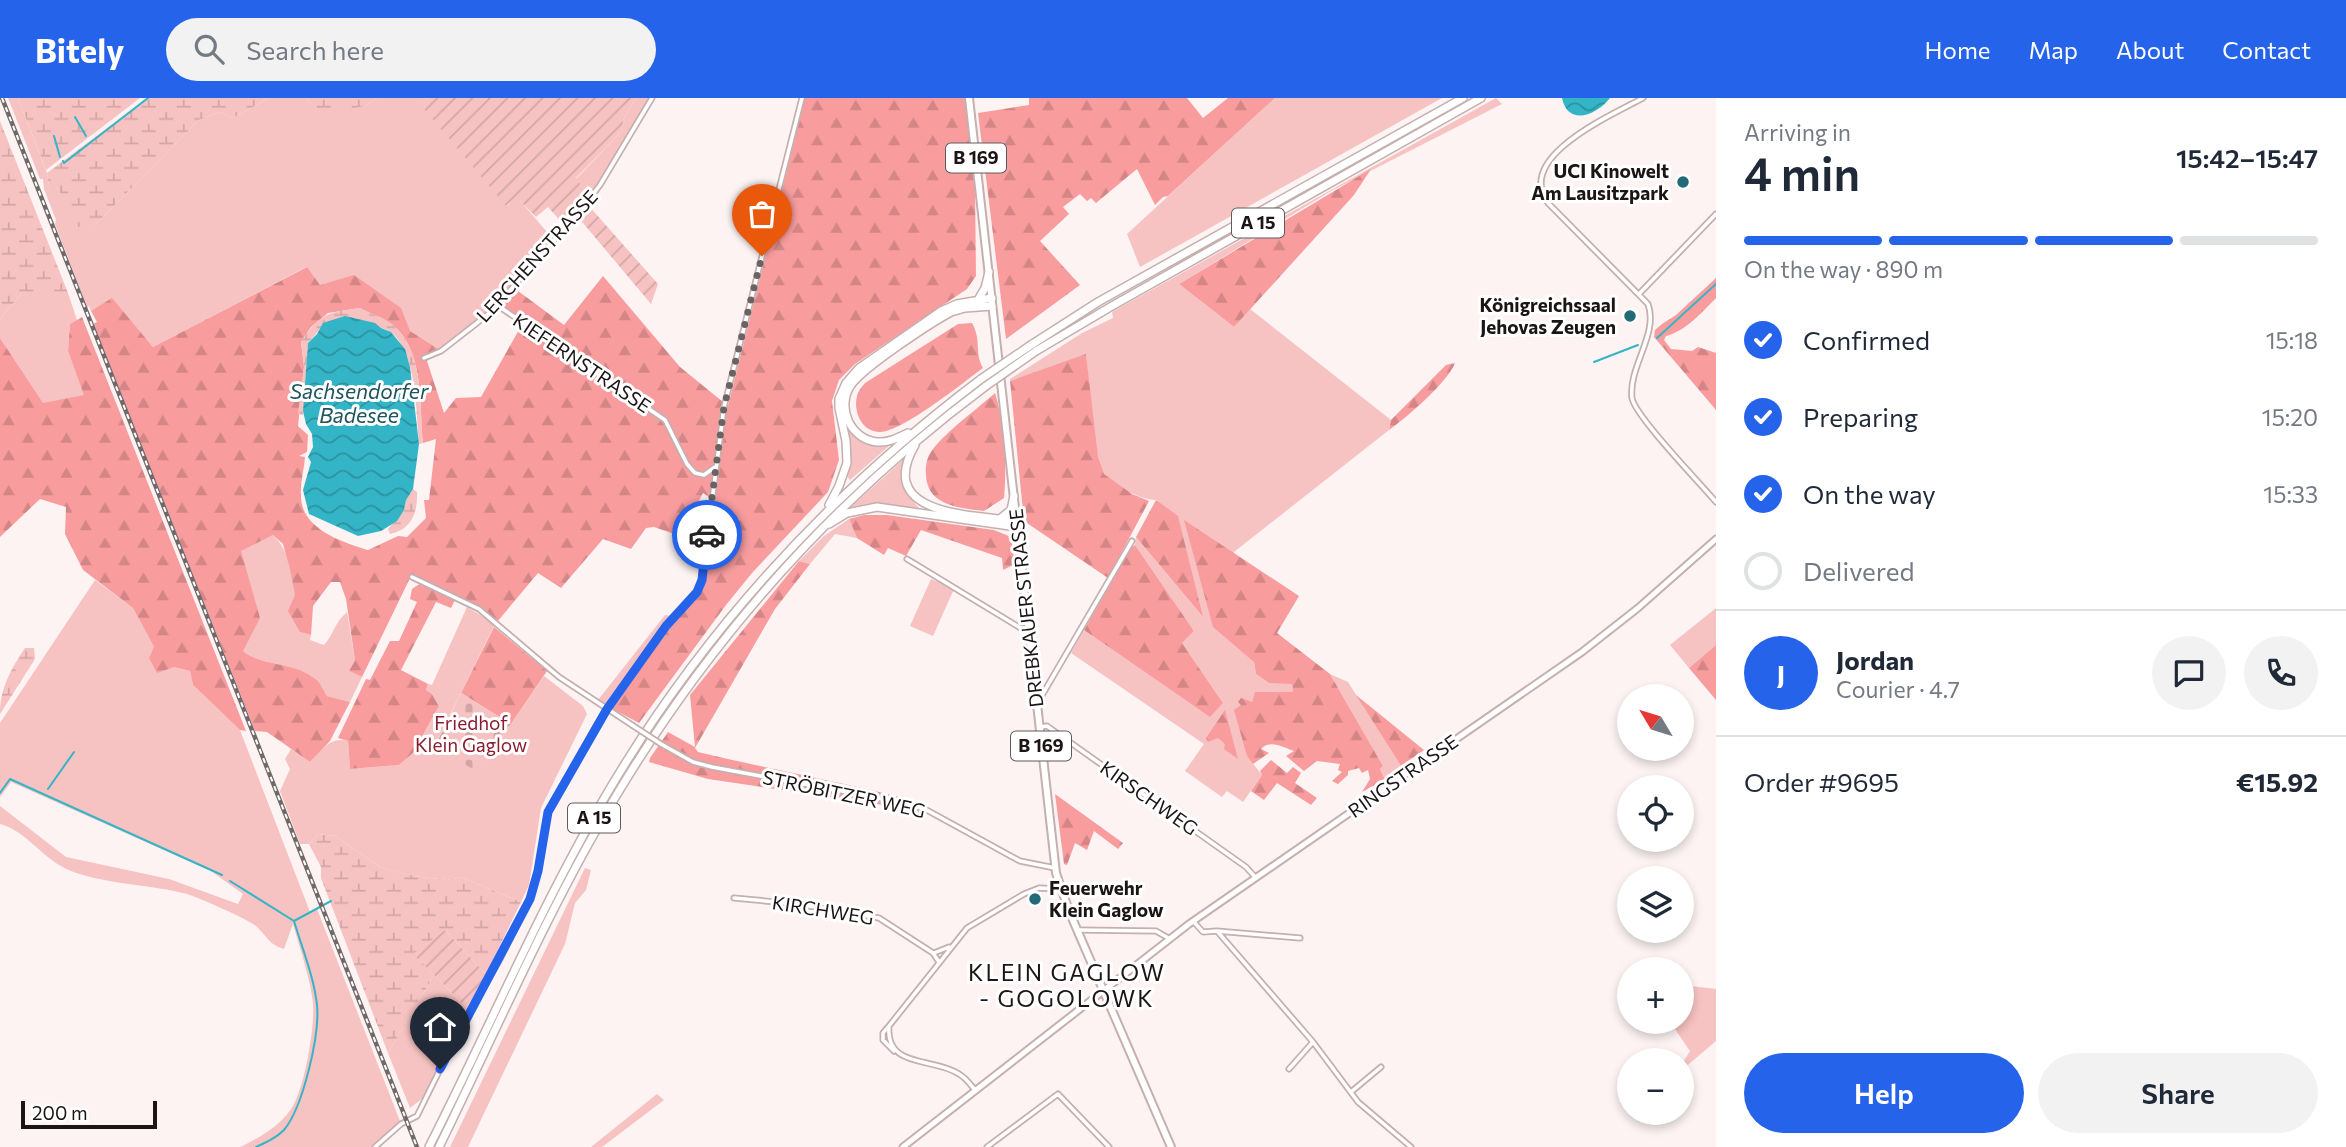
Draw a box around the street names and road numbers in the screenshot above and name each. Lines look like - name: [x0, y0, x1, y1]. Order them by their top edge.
- road number: B 169: [946, 144, 1006, 172]
- street label: LERCHENSTRASSE: [471, 185, 602, 327]
- road number: A 15: [1232, 208, 1284, 238]
- street label: KIEFERNSTRASSE: [509, 308, 655, 417]
- street label: DREBKAUER STRASSE: [1004, 508, 1047, 708]
- street label: RINGSTRASSE: [1343, 729, 1462, 822]
- road number: B 169: [1011, 732, 1071, 760]
- street label: KIRSCHWEG: [1096, 756, 1202, 840]
- street label: STRÖBITZER WEG: [761, 765, 928, 822]
- road number: A 15: [568, 804, 620, 832]
- street label: KIRCHWEG: [771, 890, 875, 929]

